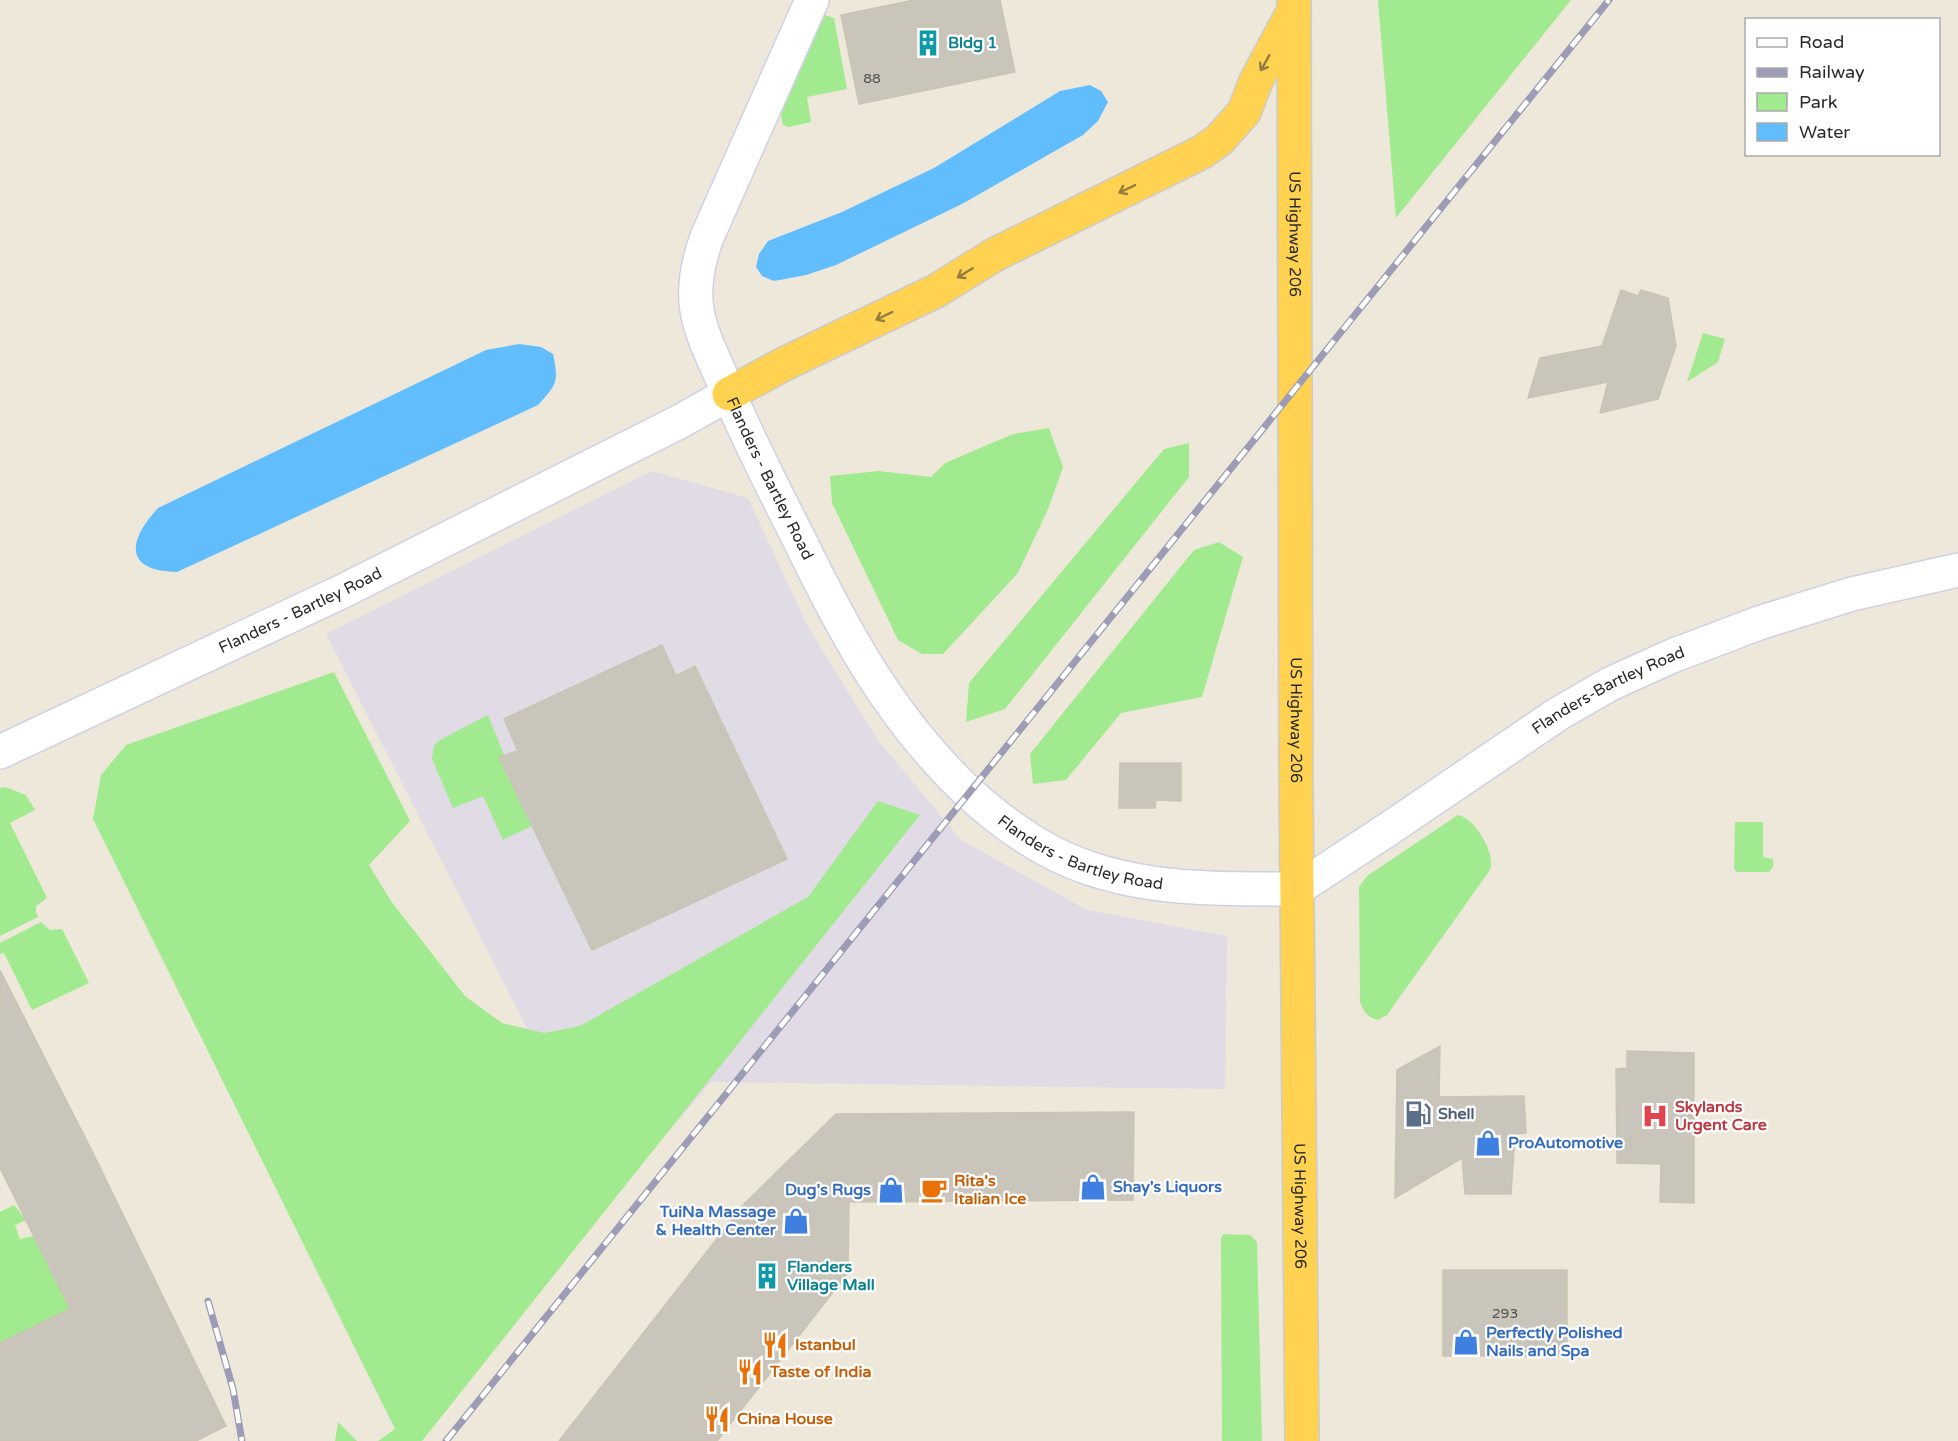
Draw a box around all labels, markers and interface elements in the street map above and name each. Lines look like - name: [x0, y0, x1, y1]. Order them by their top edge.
- legend: [1745, 18, 1940, 156]
- building icon: Bldg 1: [913, 28, 943, 58]
- text: Road: [1799, 31, 1844, 53]
- place label: Bldg 1: [948, 33, 997, 53]
- one-way arrow: [1259, 54, 1270, 72]
- text: Railway: [1799, 61, 1865, 83]
- house number: 88: [863, 70, 881, 87]
- text: Park: [1799, 91, 1838, 113]
- text: Water: [1799, 121, 1850, 143]
- street label: US Highway 206: [1284, 171, 1305, 297]
- one-way arrow: [1119, 183, 1137, 195]
- one-way arrow: [957, 267, 974, 279]
- one-way arrow: [875, 311, 893, 322]
- street label: Flanders - Bartley Road: [722, 394, 818, 563]
- street label: Flanders - Bartley Road: [215, 563, 385, 658]
- street label: Flanders-Bartley Road: [1528, 642, 1688, 739]
- street label: US Highway 206: [1286, 657, 1306, 783]
- street label: Flanders - Bartley Road: [993, 811, 1164, 894]
- place label: Skylands Urgent Care: [1675, 1097, 1767, 1135]
- fuel station icon: Shell: [1403, 1099, 1433, 1129]
- hospital icon: Skylands Urgent Care: [1640, 1101, 1670, 1131]
- place label: Shell: [1438, 1104, 1475, 1124]
- shop icon: ProAutomotive: [1473, 1128, 1503, 1158]
- place label: ProAutomotive: [1508, 1133, 1623, 1153]
- street label: US Highway 206: [1289, 1143, 1310, 1269]
- place label: Rita's Italian Ice: [954, 1171, 1026, 1209]
- shop icon: Shay's Liquors: [1078, 1172, 1108, 1202]
- shop icon: Dug's Rugs: [876, 1175, 906, 1205]
- cafe icon: Rita's Italian Ice: [919, 1175, 949, 1205]
- place label: Shay's Liquors: [1113, 1177, 1222, 1197]
- place label: Dug's Rugs: [785, 1180, 871, 1200]
- place label: TuiNa Massage & Health Center: [656, 1202, 777, 1240]
- shop icon: TuiNa Massage & Health Center: [781, 1206, 811, 1236]
- place label: Flanders Village Mall: [787, 1257, 875, 1295]
- building icon: Flanders Village Mall: [752, 1261, 782, 1291]
- house number: 293: [1492, 1305, 1518, 1322]
- place label: Perfectly Polished Nails and Spa: [1486, 1323, 1623, 1361]
- shop icon: Perfectly Polished Nails and Spa: [1451, 1327, 1481, 1357]
- restaurant icon: Istanbul: [760, 1330, 790, 1360]
- place label: Istanbul: [795, 1335, 856, 1355]
- restaurant icon: Taste of India: [735, 1357, 765, 1387]
- place label: Taste of India: [769, 1362, 871, 1382]
- restaurant icon: China House: [702, 1404, 732, 1434]
- place label: China House: [737, 1409, 833, 1429]

